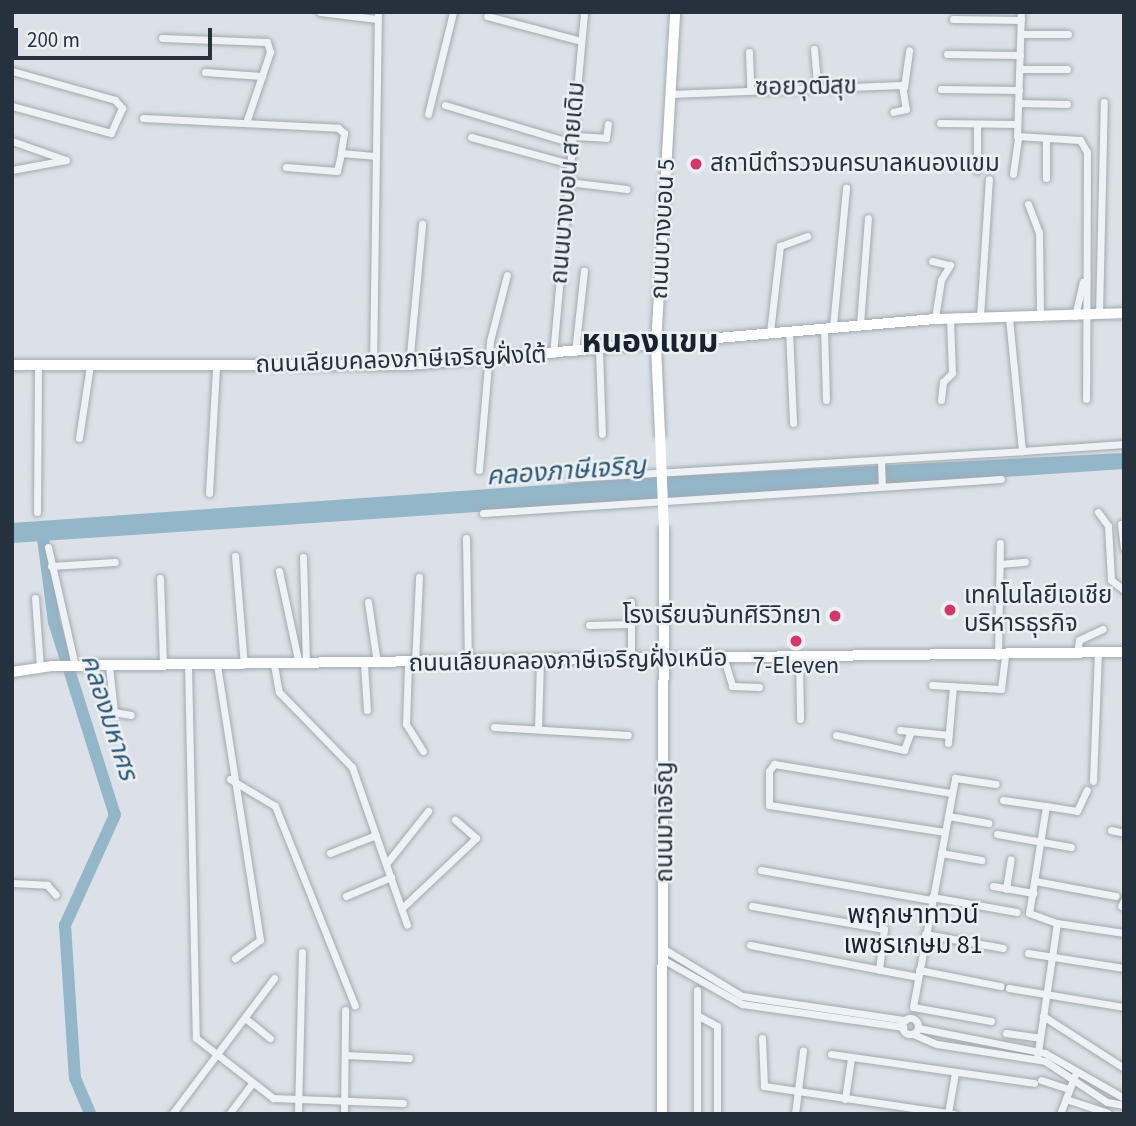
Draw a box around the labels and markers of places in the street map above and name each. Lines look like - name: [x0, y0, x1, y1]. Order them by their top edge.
- place label: สถานีตำรวจนครบาลหนองแขม: [710, 150, 1000, 178]
- marker: สถานีตำรวจนครบาลหนองแขม: [688, 156, 704, 172]
- place label: เทคโนโลยีเอเชีย บริหารธุรกิจ: [964, 582, 1112, 638]
- place label: โรงเรียนจันทศิริวิทยา: [622, 602, 821, 630]
- marker: เทคโนโลยีเอเชีย บริหารธุรกิจ: [942, 602, 958, 618]
- marker: โรงเรียนจันทศิริวิทยา: [827, 608, 843, 624]
- marker: 7-Eleven: [788, 633, 804, 649]
- place label: 7-Eleven: [753, 652, 839, 680]

